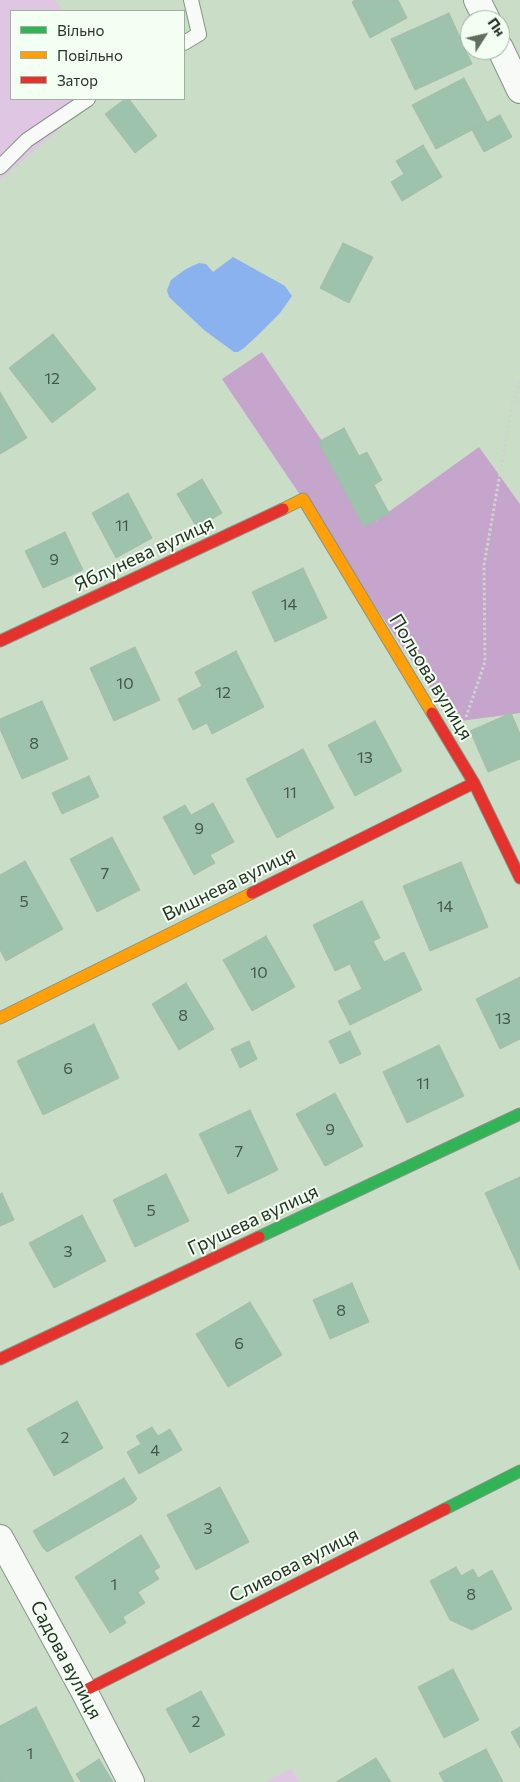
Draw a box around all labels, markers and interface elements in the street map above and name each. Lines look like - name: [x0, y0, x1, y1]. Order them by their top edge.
- legend: [10, 10, 185, 100]
- north arrow: [460, 10, 510, 60]
- text: Пн: [485, 14, 509, 39]
- text: Вільно: [57, 21, 104, 39]
- text: Повільно: [57, 46, 123, 64]
- text: Затор: [57, 71, 98, 89]
- house number: 12: [44, 369, 60, 389]
- street label: Яблунева вулиця: [71, 512, 217, 596]
- house number: 11: [115, 516, 129, 536]
- house number: 9: [49, 550, 59, 570]
- house number: 14: [281, 595, 297, 615]
- street label: Польова вулиця: [384, 610, 478, 744]
- house number: 10: [116, 674, 134, 694]
- house number: 12: [215, 683, 231, 703]
- house number: 8: [29, 734, 39, 754]
- house number: 13: [357, 748, 373, 768]
- house number: 11: [283, 783, 297, 803]
- house number: 9: [194, 819, 204, 839]
- street label: Вишнева вулиця: [159, 842, 299, 926]
- house number: 7: [101, 864, 109, 884]
- house number: 5: [19, 892, 29, 912]
- house number: 14: [437, 897, 453, 917]
- house number: 10: [250, 963, 268, 983]
- house number: 8: [178, 1006, 188, 1026]
- house number: 13: [495, 1009, 511, 1029]
- house number: 6: [63, 1059, 73, 1079]
- house number: 11: [416, 1074, 430, 1094]
- house number: 9: [325, 1120, 335, 1140]
- house number: 7: [235, 1142, 243, 1162]
- street label: Грушева вулиця: [184, 1180, 322, 1260]
- house number: 5: [146, 1201, 156, 1221]
- house number: 3: [63, 1242, 73, 1262]
- house number: 8: [336, 1301, 346, 1321]
- house number: 6: [234, 1334, 244, 1354]
- house number: 2: [61, 1428, 69, 1448]
- house number: 4: [150, 1441, 160, 1461]
- house number: 3: [203, 1519, 213, 1539]
- street label: Сливова вулиця: [226, 1523, 362, 1607]
- house number: 1: [111, 1575, 117, 1595]
- house number: 8: [466, 1585, 476, 1605]
- street label: Садова вулиця: [25, 1597, 107, 1723]
- house number: 2: [192, 1712, 200, 1732]
- house number: 1: [27, 1744, 33, 1764]

